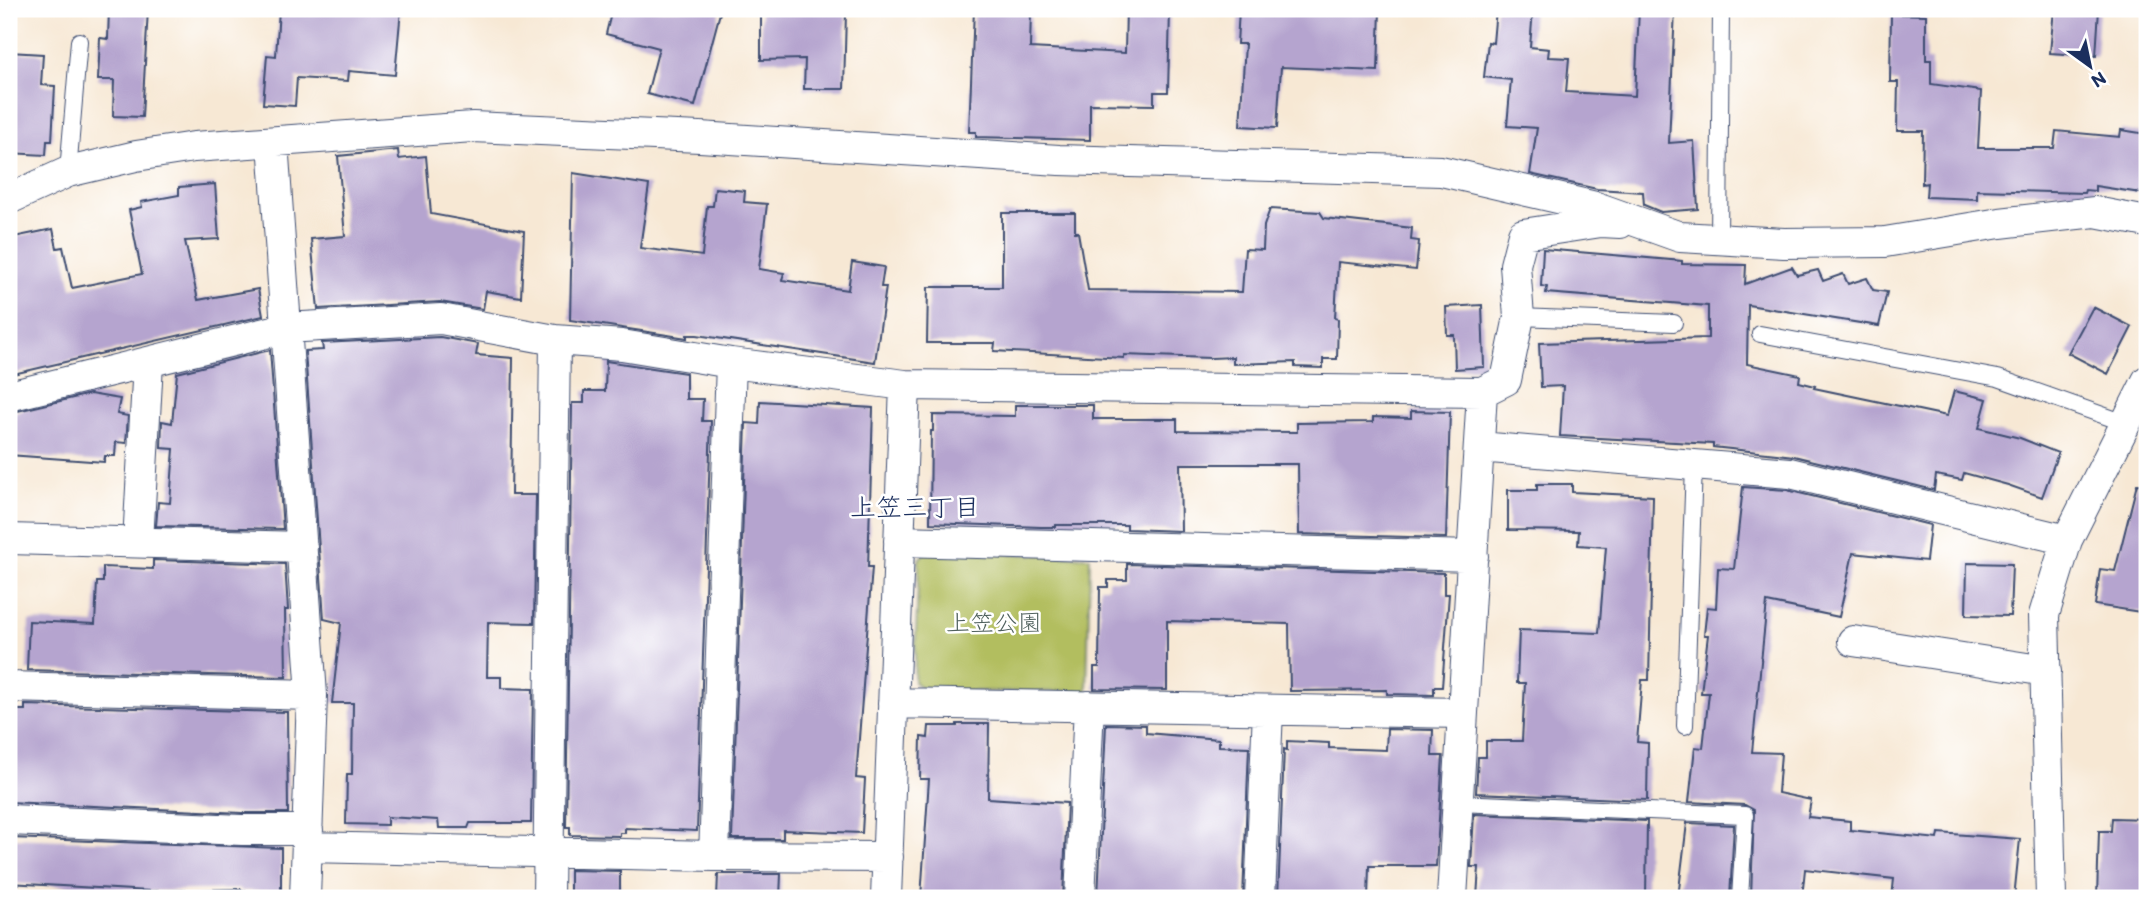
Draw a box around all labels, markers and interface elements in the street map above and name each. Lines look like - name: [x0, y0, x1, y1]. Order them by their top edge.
- north arrow: [2054, 32, 2124, 102]
- text: N: [2087, 67, 2111, 93]
- district label: 上笠三丁目: [850, 491, 980, 523]
- park label: 上笠公園: [946, 608, 1042, 637]

